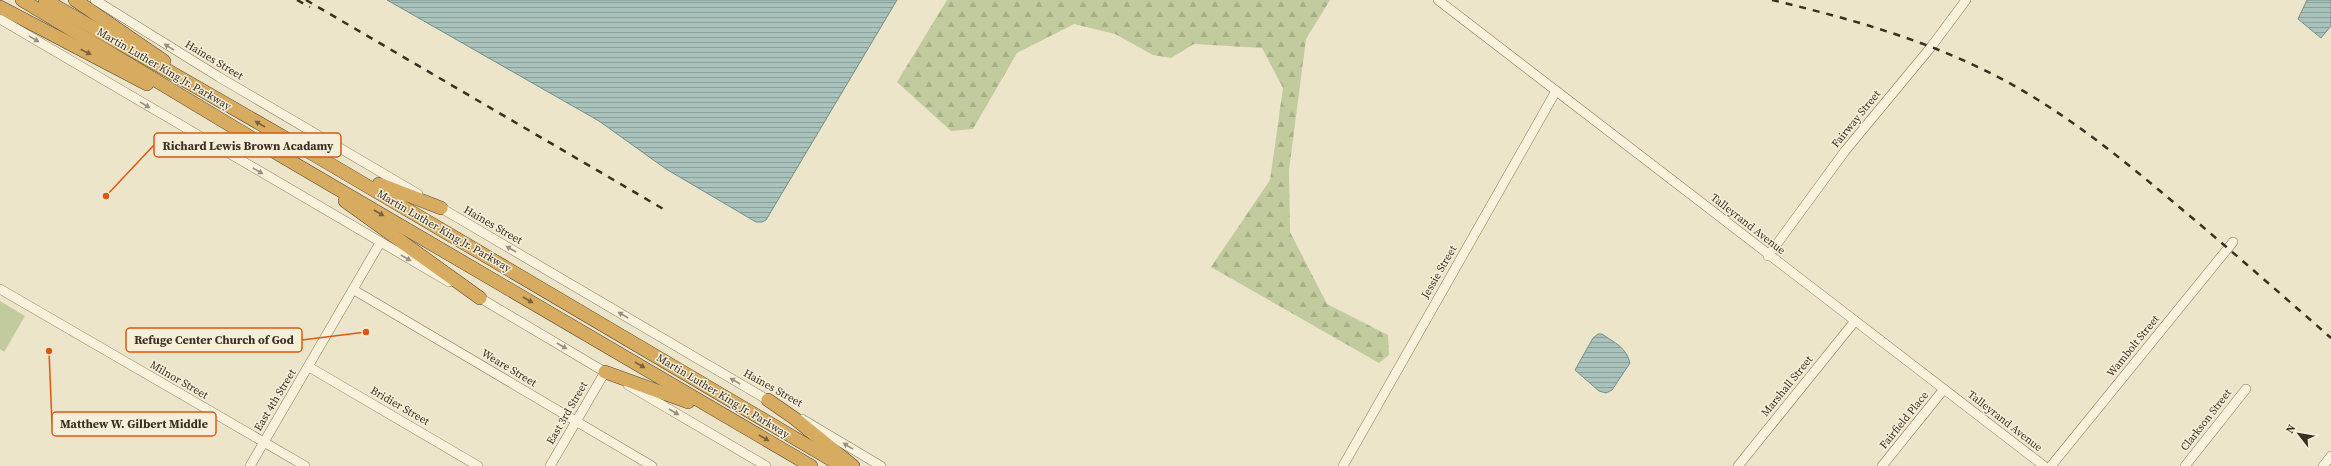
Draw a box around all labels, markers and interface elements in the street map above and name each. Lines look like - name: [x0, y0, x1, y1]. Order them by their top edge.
- street label: Martin Luther King Jr. Parkway: [94, 24, 234, 114]
- one-way arrow: [28, 35, 40, 42]
- street label: Haines Street: [182, 37, 246, 83]
- one-way arrow: [164, 43, 174, 51]
- one-way arrow: [81, 49, 92, 56]
- street label: Fairway Street: [1828, 87, 1884, 151]
- one-way arrow: [140, 101, 151, 108]
- one-way arrow: [254, 120, 266, 127]
- callout: Richard Lewis Brown Acadamy: [154, 133, 341, 157]
- text: Richard Lewis Brown Acadamy: [163, 138, 334, 154]
- one-way arrow: [252, 167, 264, 174]
- street label: Martin Luther King Jr. Parkway: [374, 186, 514, 276]
- street label: Talleyrand Avenue: [1707, 190, 1789, 258]
- street label: Haines Street: [461, 202, 525, 248]
- one-way arrow: [373, 209, 385, 216]
- street label: Jessie Street: [1417, 242, 1460, 302]
- one-way arrow: [506, 245, 516, 253]
- one-way arrow: [400, 254, 412, 261]
- one-way arrow: [522, 296, 534, 303]
- one-way arrow: [617, 311, 629, 318]
- street label: Wambolt Street: [2103, 312, 2163, 380]
- callout: Refuge Center Church of God: [126, 328, 302, 352]
- text: Refuge Center Church of God: [134, 332, 294, 348]
- one-way arrow: [556, 343, 568, 350]
- street label: Weare Street: [479, 346, 540, 391]
- street label: Martin Luther King Jr. Parkway: [654, 350, 793, 442]
- street label: Marshall Street: [1758, 352, 1816, 420]
- street label: Milnor Street: [147, 357, 211, 403]
- one-way arrow: [634, 362, 646, 369]
- street label: East 4th Street: [251, 366, 300, 434]
- street label: Haines Street: [741, 366, 806, 411]
- one-way arrow: [729, 377, 741, 384]
- street label: East 3rd Street: [543, 378, 591, 447]
- street label: Bridier Street: [368, 383, 433, 429]
- street label: Clarkson Street: [2177, 386, 2235, 454]
- street label: Talleyrand Avenue: [1964, 387, 2046, 455]
- street label: Fairfield Place: [1876, 388, 1932, 452]
- one-way arrow: [669, 408, 679, 416]
- callout: Matthew W. Gilbert Middle: [52, 412, 216, 436]
- north arrow: [2279, 414, 2319, 454]
- text: Matthew W. Gilbert Middle: [60, 416, 208, 432]
- text: N: [2282, 422, 2299, 436]
- one-way arrow: [758, 435, 770, 442]
- one-way arrow: [843, 442, 853, 450]

